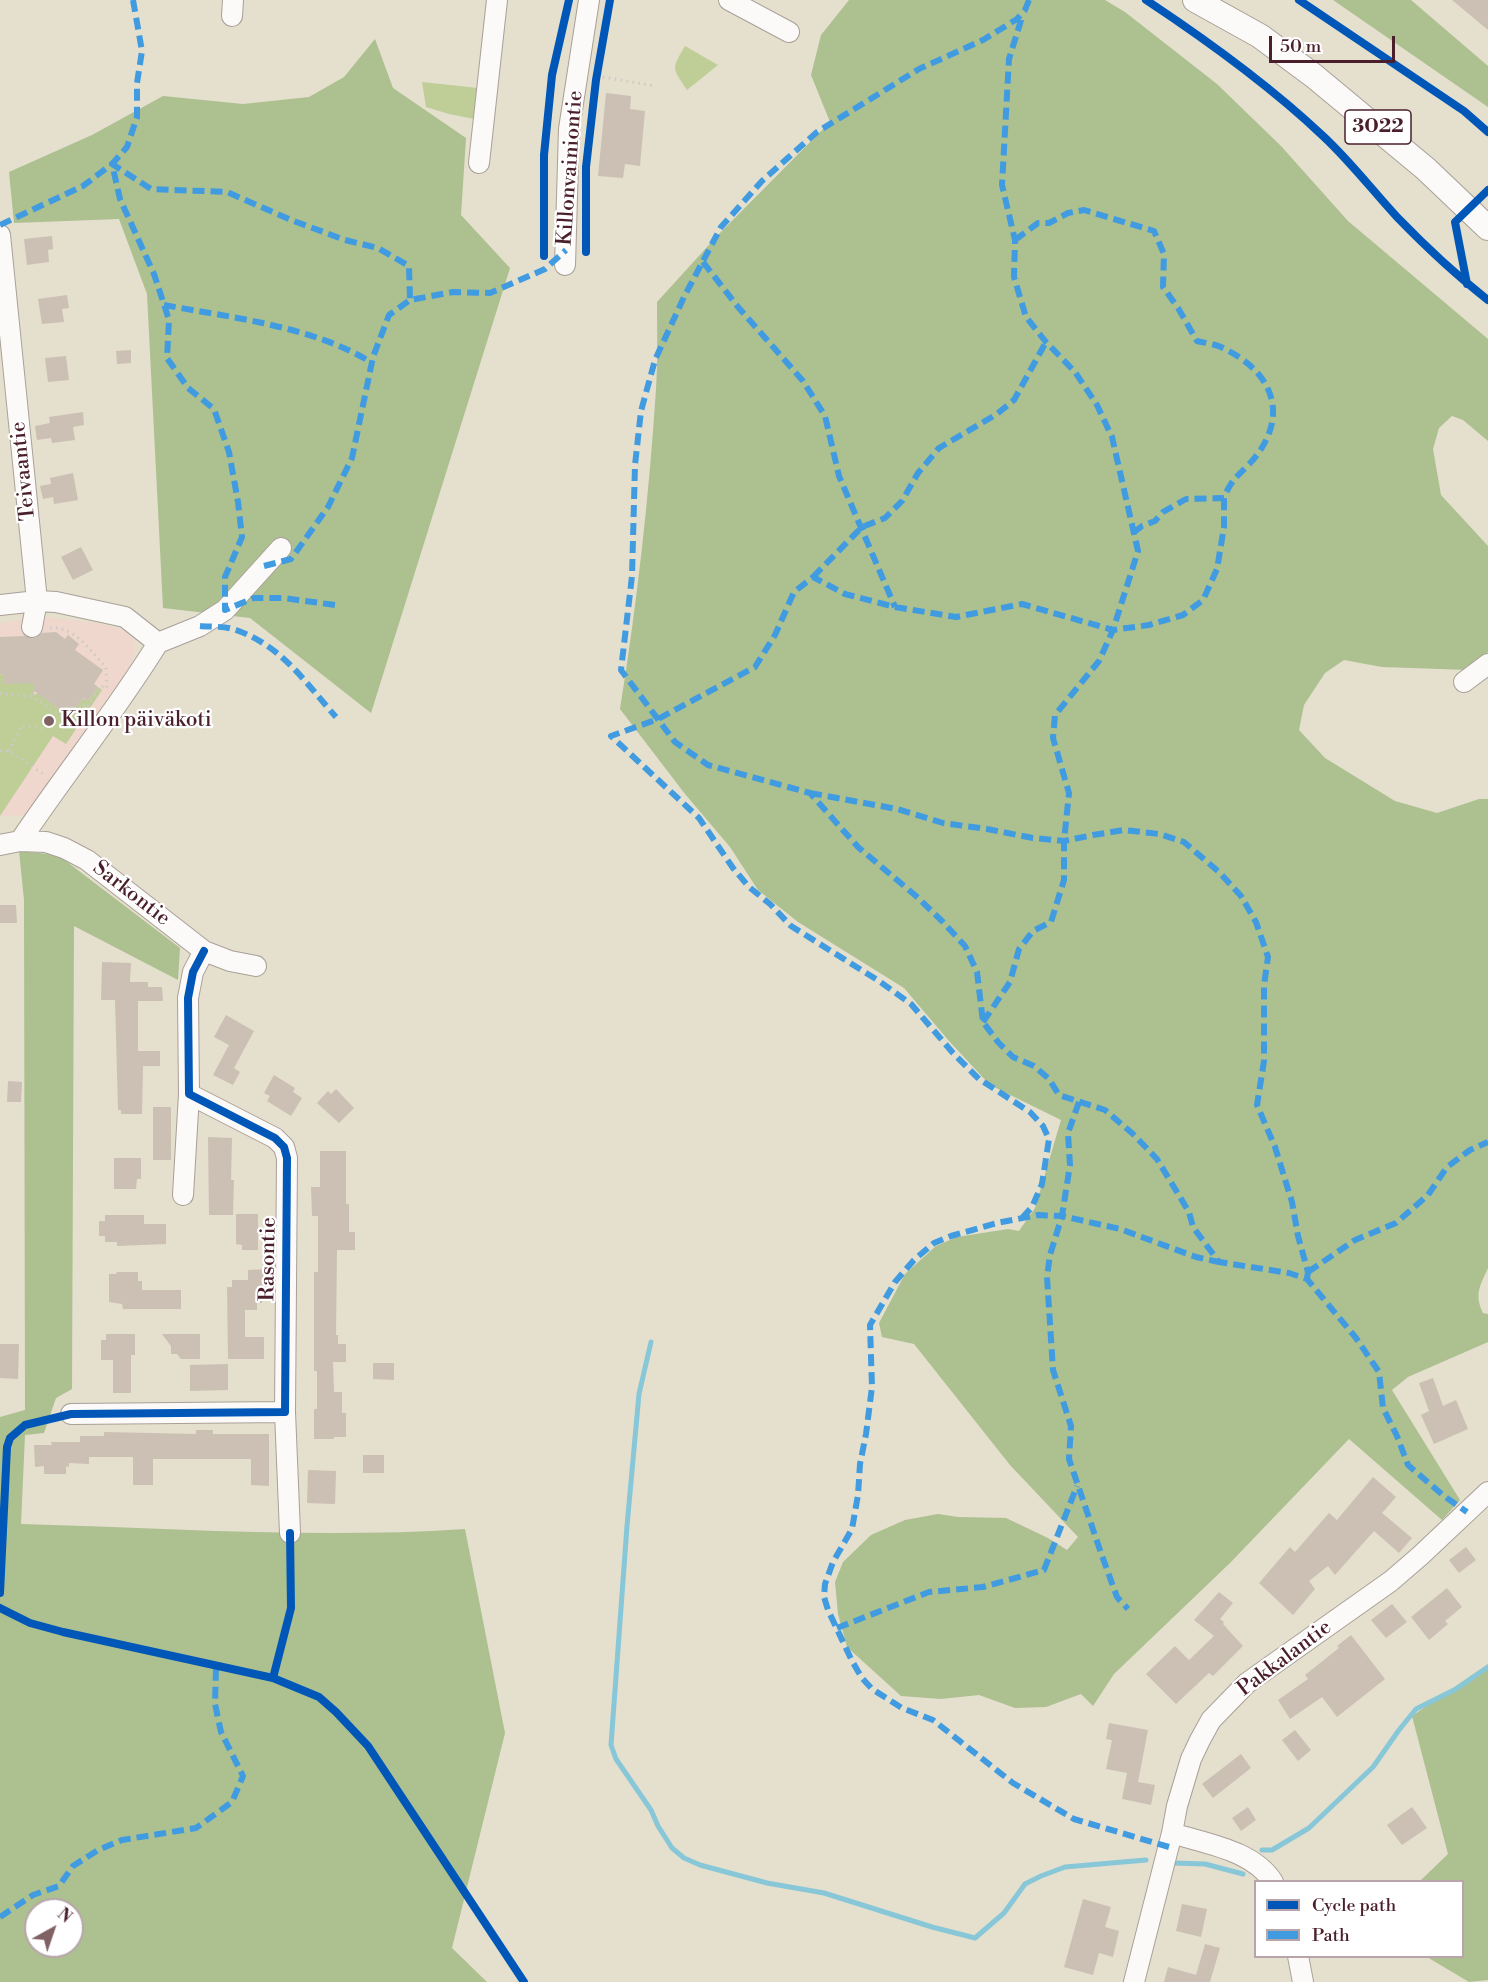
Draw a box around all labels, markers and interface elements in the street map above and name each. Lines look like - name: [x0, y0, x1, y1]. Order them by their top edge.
- scale bar: [1272, 24, 1398, 62]
- text: 50 m: [1280, 35, 1321, 58]
- street label: Killonvainiontie: [553, 90, 589, 246]
- road number: 3022: [1345, 110, 1411, 144]
- street label: Teivaantie: [6, 420, 42, 522]
- place label: Killon päiväkoti: [61, 708, 212, 734]
- marker: Killon päiväkoti: [42, 714, 56, 728]
- street label: Sarkontie: [87, 856, 175, 932]
- street label: Rasontie: [256, 1217, 282, 1301]
- street label: Pakkalantie: [1233, 1615, 1337, 1703]
- legend: [1254, 1880, 1464, 1958]
- text: Cycle path: [1312, 1894, 1396, 1917]
- north arrow: [24, 1898, 84, 1958]
- text: N: [53, 1904, 76, 1927]
- text: Path: [1312, 1924, 1350, 1947]

